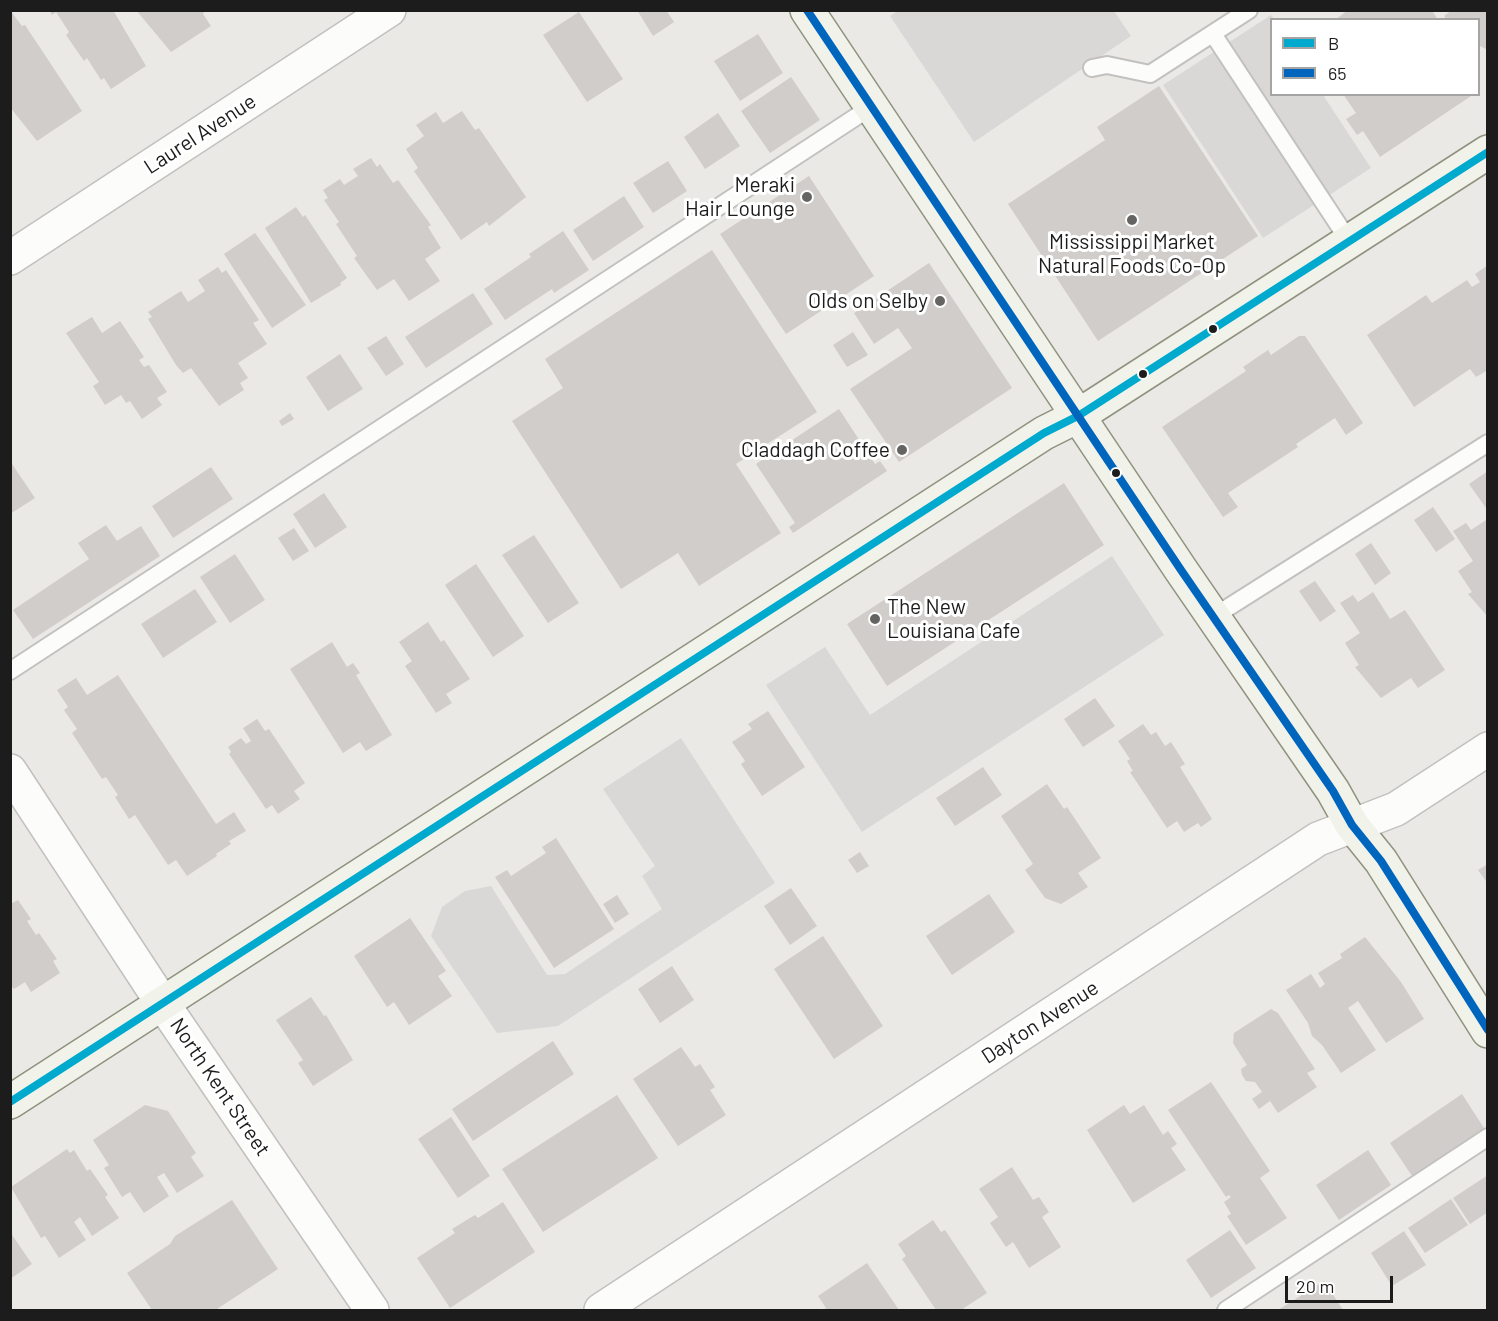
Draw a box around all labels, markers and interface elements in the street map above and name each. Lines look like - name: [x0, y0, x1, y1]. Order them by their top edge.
- legend: [1270, 18, 1480, 96]
- text: B: [1328, 32, 1339, 54]
- text: 65: [1328, 62, 1347, 84]
- street label: Laurel Avenue: [139, 88, 261, 180]
- place label: Meraki Hair Lounge: [685, 172, 795, 222]
- marker: Meraki Hair Lounge: [800, 190, 814, 204]
- marker: Mississippi Market Natural Foods Co-Op: [1125, 213, 1139, 227]
- place label: Mississippi Market Natural Foods Co-Op: [1038, 229, 1226, 279]
- place label: Olds on Selby: [808, 288, 928, 314]
- marker: Olds on Selby: [933, 294, 947, 308]
- unlabelled marker: [1207, 323, 1219, 335]
- unlabelled marker: [1137, 368, 1149, 380]
- place label: Claddagh Coffee: [741, 437, 890, 463]
- marker: Claddagh Coffee: [895, 443, 909, 457]
- unlabelled marker: [1110, 467, 1122, 479]
- place label: The New Louisiana Cafe: [887, 594, 1020, 644]
- marker: The New Louisiana Cafe: [868, 612, 882, 626]
- street label: Dayton Avenue: [977, 975, 1103, 1069]
- street label: North Kent Street: [165, 1013, 275, 1161]
- scale bar: [1288, 1264, 1396, 1302]
- text: 20 m: [1296, 1275, 1334, 1297]

